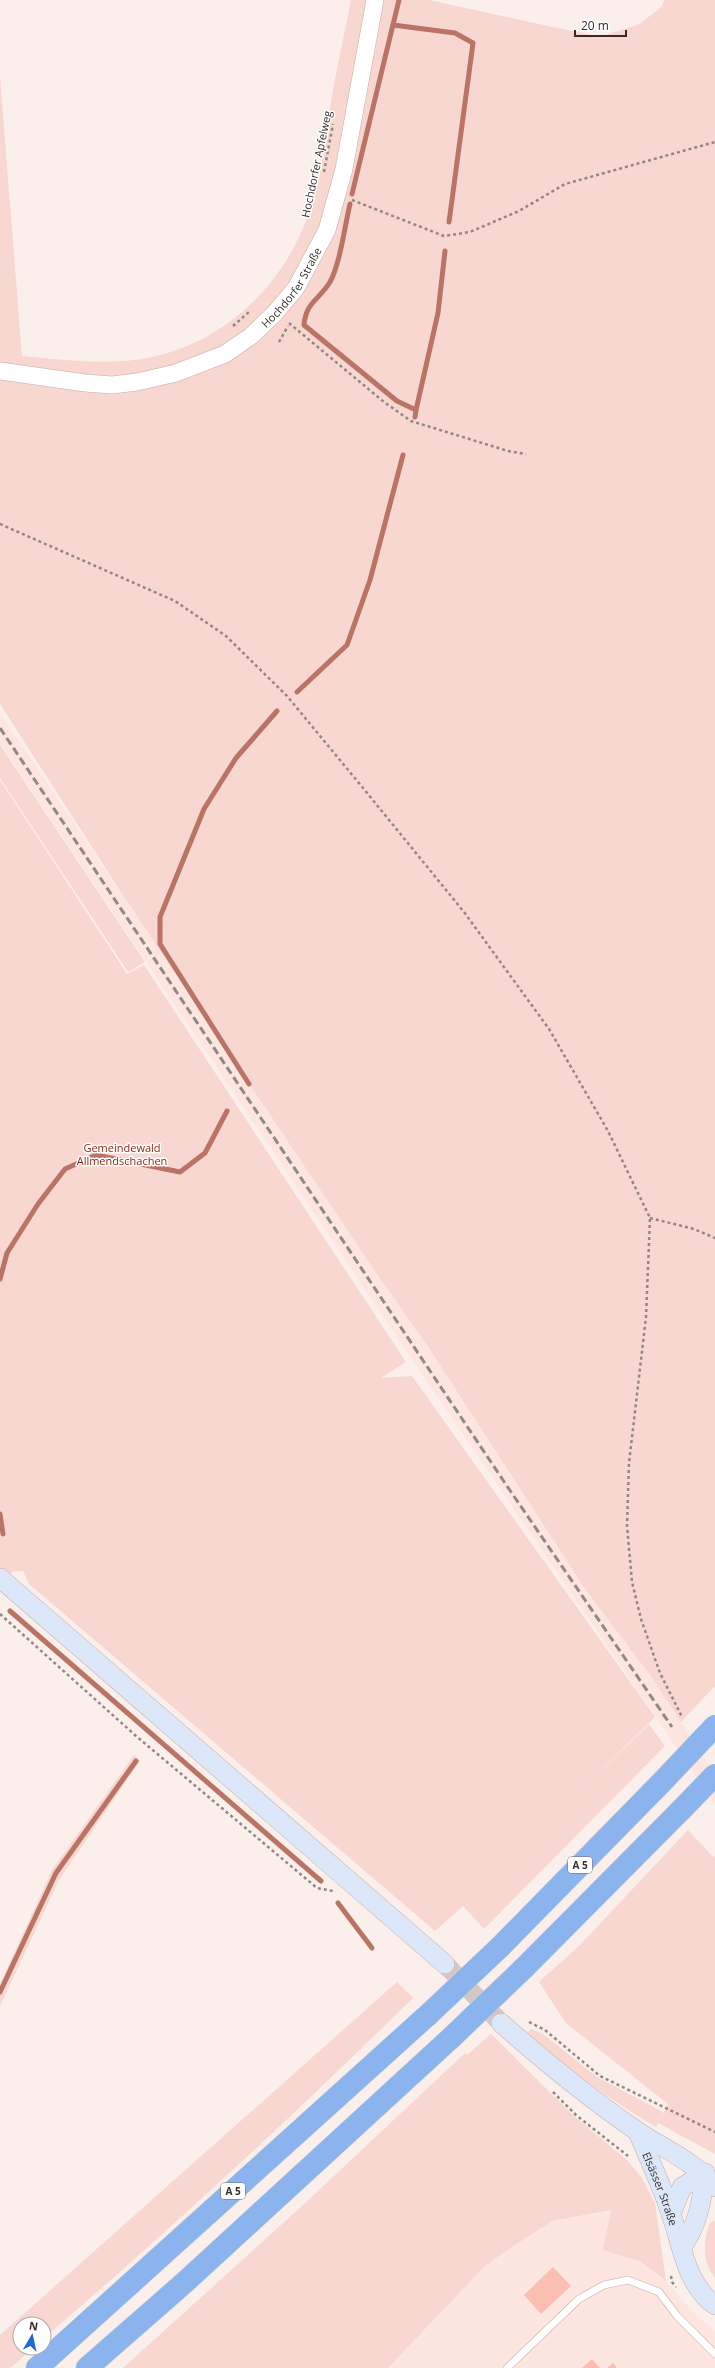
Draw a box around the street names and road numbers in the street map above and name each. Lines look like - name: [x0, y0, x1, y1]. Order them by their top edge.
- street label: Hochdorfer Apfelweg: [297, 109, 335, 219]
- street label: Hochdorfer Straße: [257, 244, 324, 330]
- road number: A 5: [568, 1857, 592, 1873]
- street label: Elsässer Straße: [640, 2149, 682, 2227]
- road number: A 5: [221, 2183, 245, 2199]

